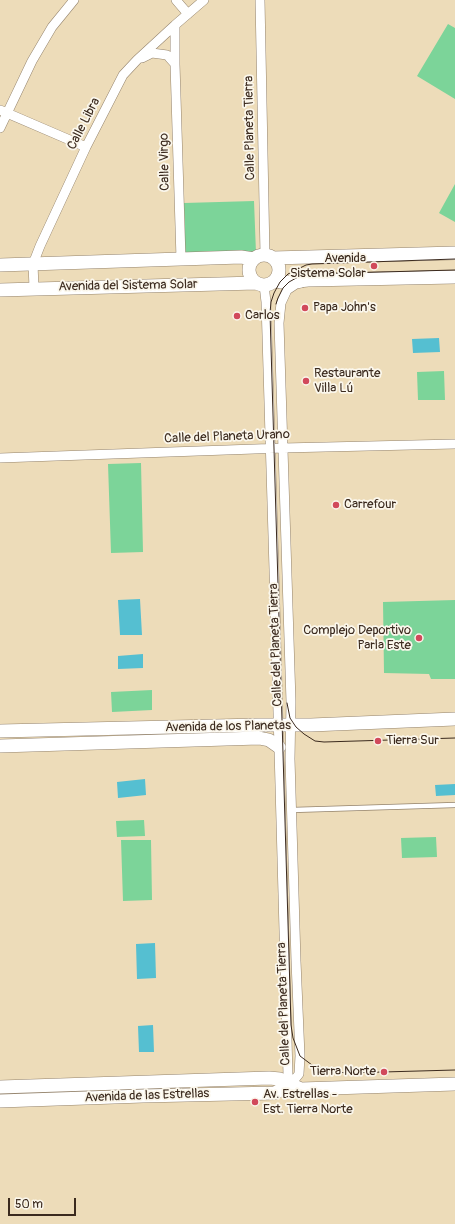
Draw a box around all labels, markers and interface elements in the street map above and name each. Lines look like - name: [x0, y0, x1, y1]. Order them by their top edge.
- street label: Calle Planeta Tierra: [241, 76, 259, 180]
- street label: Calle Libra: [64, 95, 104, 153]
- street label: Calle Virgo: [157, 133, 173, 191]
- place label: Avenida Sistema Solar: [290, 251, 366, 282]
- marker: Avenida Sistema Solar: [369, 261, 379, 271]
- street label: Avenida del Sistema Solar: [58, 277, 198, 295]
- place label: Papa John's: [313, 300, 376, 316]
- marker: Papa John's: [300, 303, 310, 313]
- place label: Carlos: [245, 308, 280, 324]
- marker: Carlos: [232, 311, 242, 321]
- place label: Restaurante Villa Lú: [314, 366, 380, 397]
- marker: Restaurante Villa Lú: [301, 376, 311, 386]
- street label: Calle del Planeta Urano: [164, 427, 290, 447]
- place label: Carrefour: [344, 497, 396, 513]
- marker: Carrefour: [331, 500, 341, 510]
- street label: Calle del Planeta Tierra: [266, 583, 286, 707]
- place label: Complejo Deportivo Parla Este: [303, 623, 411, 654]
- marker: Complejo Deportivo Parla Este: [414, 633, 424, 643]
- street label: Avenida de los Planetas: [165, 718, 291, 736]
- place label: Tierra Sur: [386, 733, 439, 749]
- marker: Tierra Sur: [373, 736, 383, 746]
- street label: Calle del Planeta Tierra: [274, 942, 294, 1066]
- place label: Tierra Norte: [310, 1064, 376, 1080]
- marker: Tierra Norte: [379, 1067, 389, 1077]
- street label: Avenida de las Estrellas: [84, 1086, 210, 1106]
- place label: Av. Estrellas - Est. Tierra Norte: [263, 1087, 353, 1118]
- marker: Av. Estrellas - Est. Tierra Norte: [250, 1097, 260, 1107]
- scale bar: [10, 1190, 78, 1216]
- text: 50 m: [15, 1197, 43, 1212]

